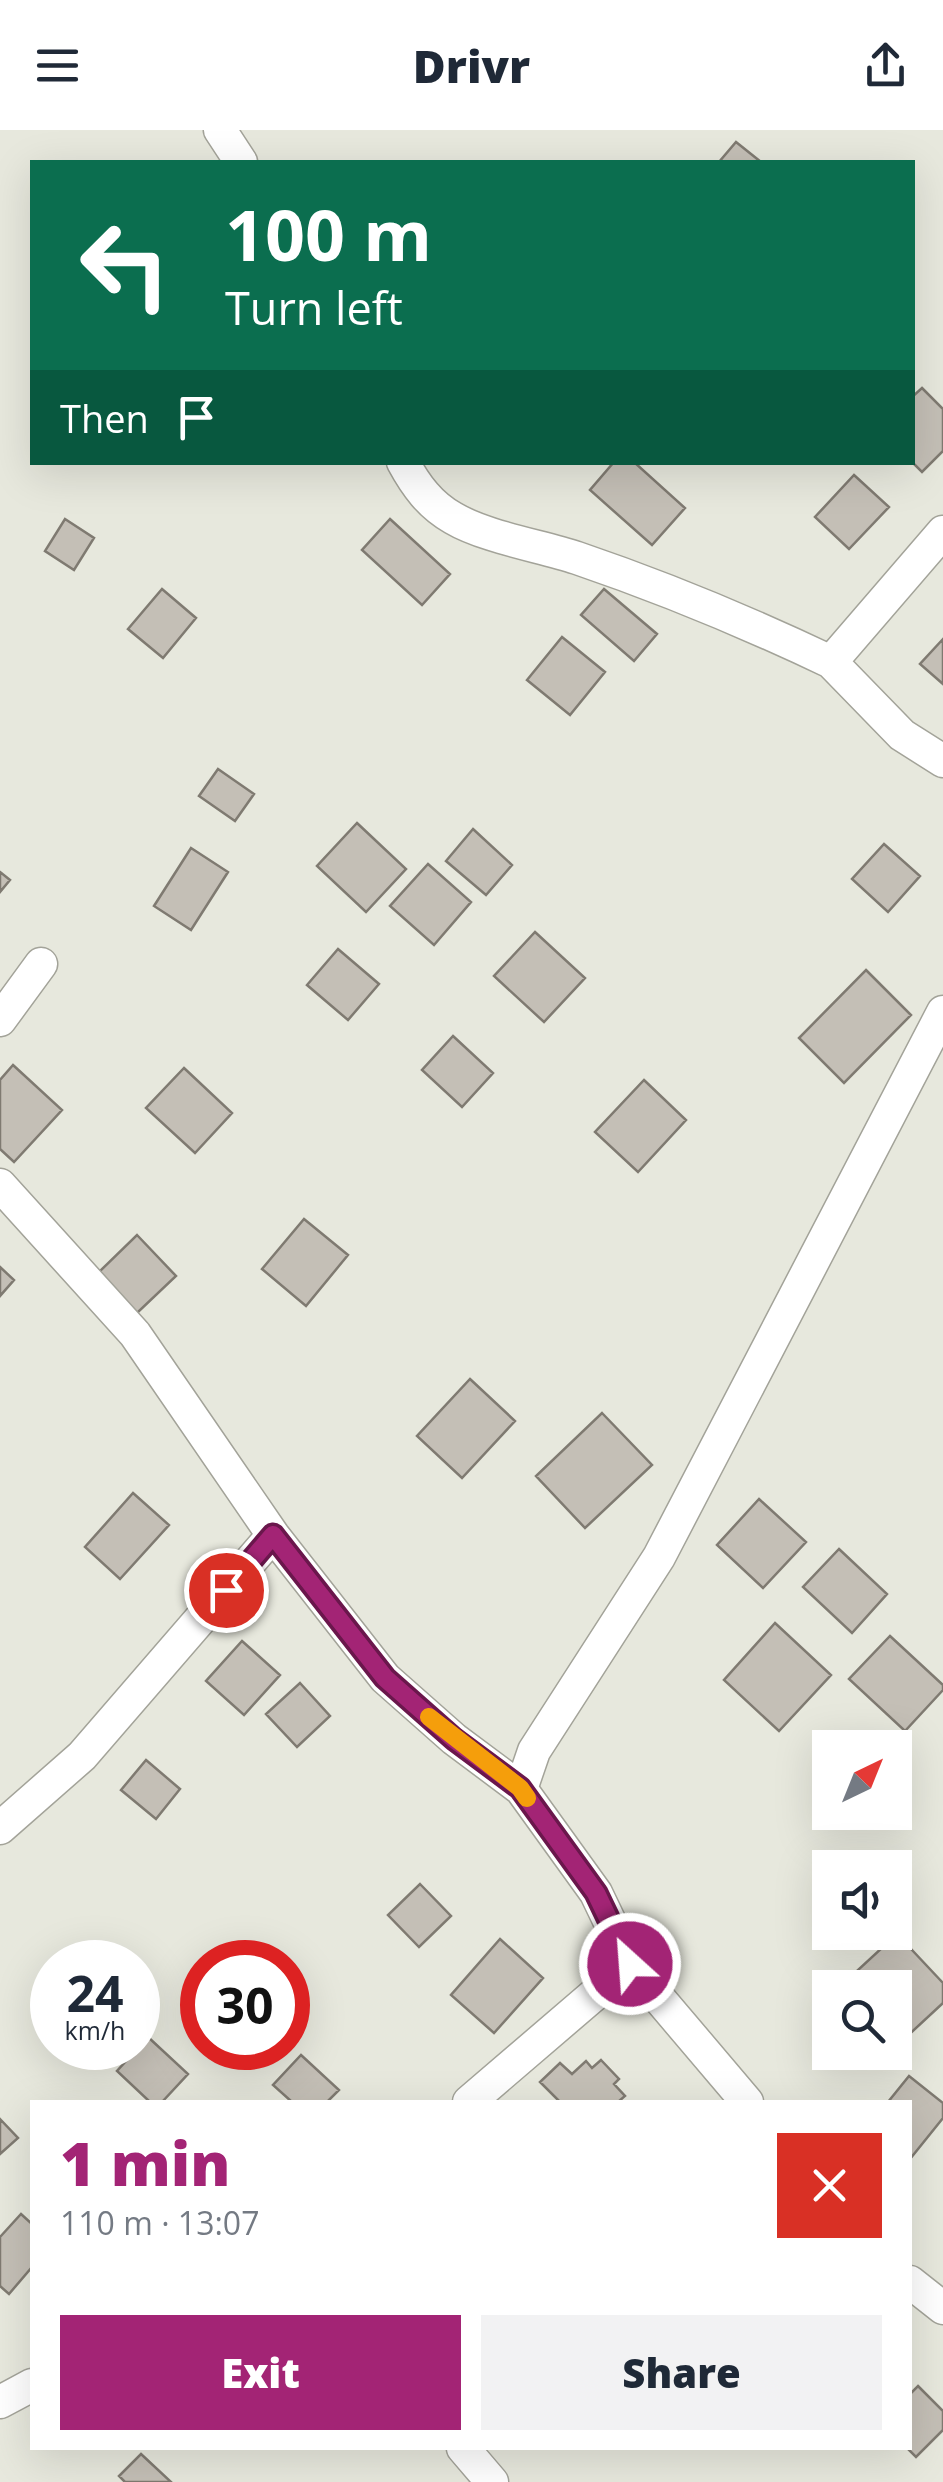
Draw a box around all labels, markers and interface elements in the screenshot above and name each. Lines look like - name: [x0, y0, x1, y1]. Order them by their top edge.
- text: Drivr: [413, 35, 530, 96]
- icon: menu: [30, 38, 85, 93]
- icon: share: [858, 38, 913, 93]
- text: 100 m: [225, 186, 432, 282]
- icon: left: [60, 200, 190, 330]
- text: Turn left: [225, 277, 403, 338]
- icon: arrive: [169, 390, 224, 445]
- text: Then: [60, 392, 149, 444]
- pin: [184, 1548, 269, 1633]
- icon: arrive: [199, 1563, 254, 1618]
- north arrow: [812, 1730, 912, 1830]
- map controls: [812, 1730, 912, 2070]
- button: sound: [812, 1850, 912, 1950]
- position arrow: [578, 1912, 682, 2016]
- speed limit sign: 30: [180, 1940, 310, 2070]
- text: 24: [66, 1959, 124, 2027]
- button: search: [812, 1970, 912, 2070]
- text: km/h: [65, 2013, 125, 2047]
- text: 1 min: [60, 2122, 230, 2204]
- button: close: [777, 2133, 882, 2238]
- text: 110 m · 13:07: [60, 2201, 259, 2244]
- button: Exit: [60, 2315, 461, 2430]
- button: Share: [481, 2315, 882, 2430]

